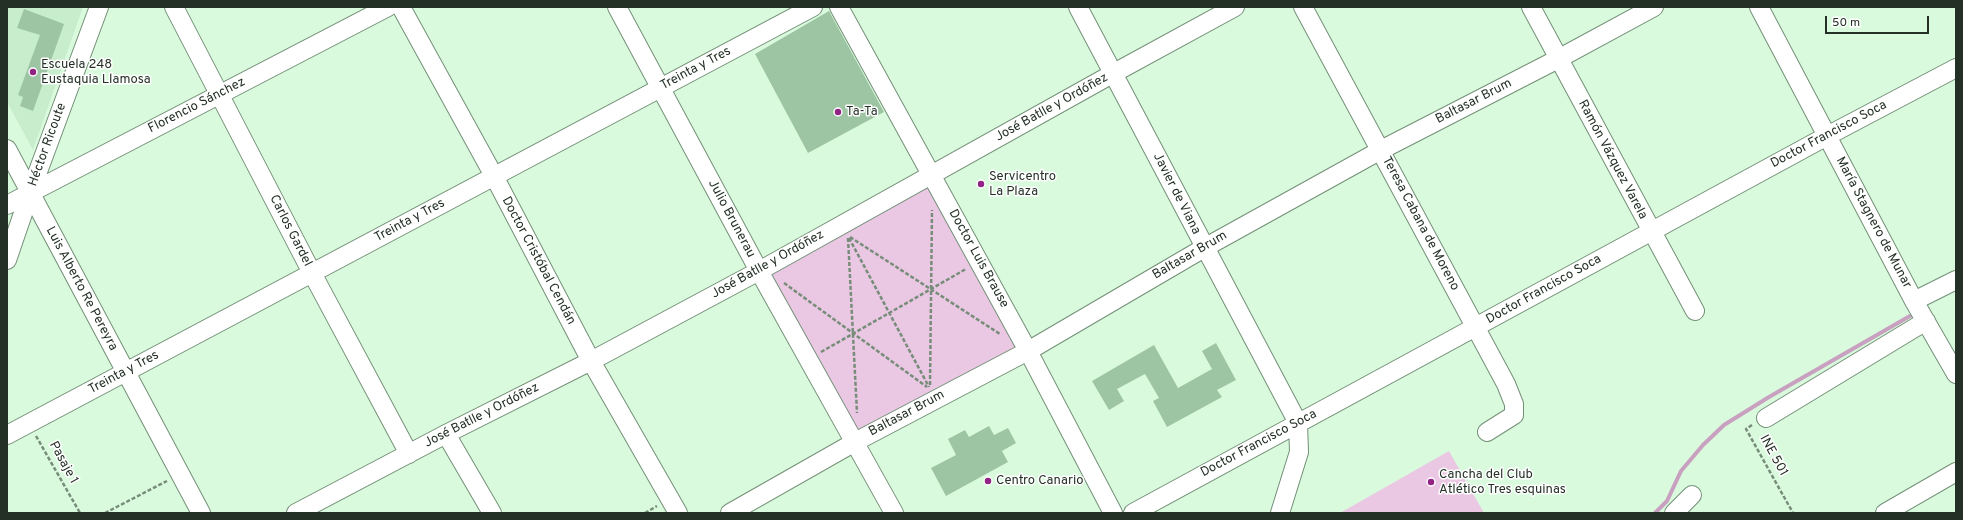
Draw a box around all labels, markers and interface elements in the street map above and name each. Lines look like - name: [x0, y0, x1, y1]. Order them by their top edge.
- scale bar: [1827, 8, 1931, 34]
- text: 50 m: [1832, 15, 1860, 31]
- street label: Treinta y Tres: [658, 44, 734, 94]
- place label: Escuela 248 Eustaquia Llamosa: [41, 57, 151, 88]
- marker: Escuela 248 Eustaquia Llamosa: [28, 67, 38, 77]
- street label: José Batlle y Ordóñez: [993, 71, 1111, 145]
- street label: Florencio Sánchez: [146, 75, 248, 137]
- street label: Baltasar Brum: [1433, 76, 1515, 128]
- street label: Ramón Vázquez Varela: [1574, 98, 1650, 222]
- street label: Doctor Francisco Soca: [1768, 98, 1890, 172]
- street label: Héctor Ricoute: [26, 101, 70, 189]
- place label: Ta-Ta: [846, 104, 878, 120]
- marker: Ta-Ta: [833, 107, 843, 117]
- street label: Javier de Viana: [1149, 151, 1203, 237]
- street label: Teresa Cabana de Moreno: [1378, 154, 1462, 294]
- street label: María Stagnero de Munar: [1832, 155, 1914, 291]
- place label: Servicentro La Plaza: [989, 169, 1056, 200]
- street label: Julio Brunerau: [704, 177, 758, 261]
- marker: Servicentro La Plaza: [976, 179, 986, 189]
- street label: Carlos Gardel: [265, 192, 315, 270]
- street label: Doctor Cristóbal Cendán: [498, 194, 578, 328]
- street label: Treinta y Tres: [372, 196, 448, 246]
- street label: Doctor Luis Brause: [944, 207, 1012, 311]
- street label: Luis Alberto Re Pereyra: [42, 224, 120, 354]
- street label: José Batlle y Ordóñez: [709, 228, 827, 302]
- street label: Baltasar Brum: [1150, 228, 1230, 284]
- street label: Doctor Francisco Soca: [1484, 252, 1604, 328]
- street label: Treinta y Tres: [86, 348, 162, 398]
- street label: José Batlle y Ordóñez: [422, 380, 542, 452]
- street label: Baltasar Brum: [866, 388, 948, 440]
- street label: Doctor Francisco Soca: [1198, 407, 1320, 481]
- street label: INE 501: [1755, 433, 1791, 479]
- street label: Pasaje 1: [45, 439, 81, 487]
- place label: Cancha del Club Atlético Tres esquinas: [1439, 467, 1566, 498]
- place label: Centro Canario: [996, 473, 1084, 489]
- marker: Centro Canario: [983, 476, 993, 486]
- marker: Cancha del Club Atlético Tres esquinas: [1426, 477, 1436, 487]

